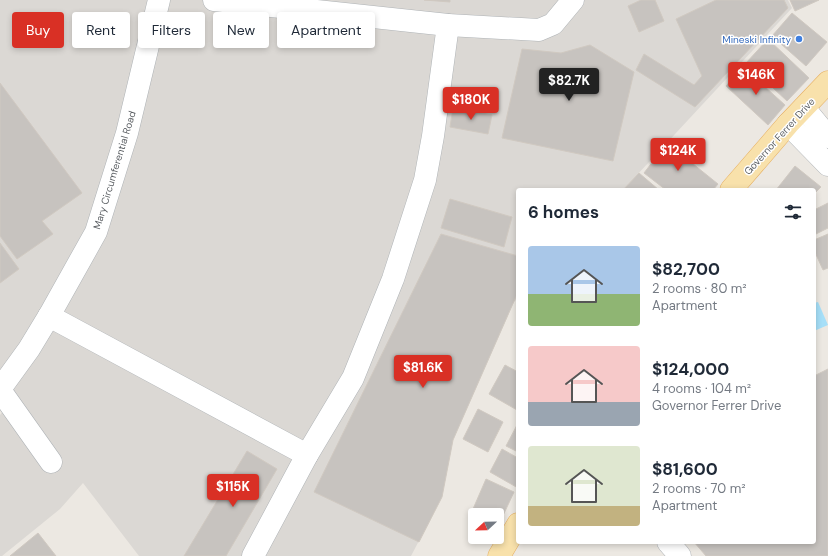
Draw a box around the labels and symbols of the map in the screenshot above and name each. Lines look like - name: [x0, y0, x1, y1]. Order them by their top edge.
- place label: Mineski Infinity: [722, 33, 791, 46]
- marker: Mineski Infinity: [794, 34, 804, 44]
- pin: $146K: [728, 62, 784, 96]
- pin: $82.7K: [536, 68, 602, 102]
- pin: $180K: [443, 87, 499, 121]
- street label: Governor Ferrer Drive: [741, 95, 818, 178]
- street label: Mary Circumferential Road: [90, 109, 139, 231]
- pin: $124K: [650, 138, 706, 172]
- pin: $81.6K: [390, 355, 456, 389]
- pin: $115K: [205, 474, 261, 508]
- north arrow: [468, 508, 504, 544]

